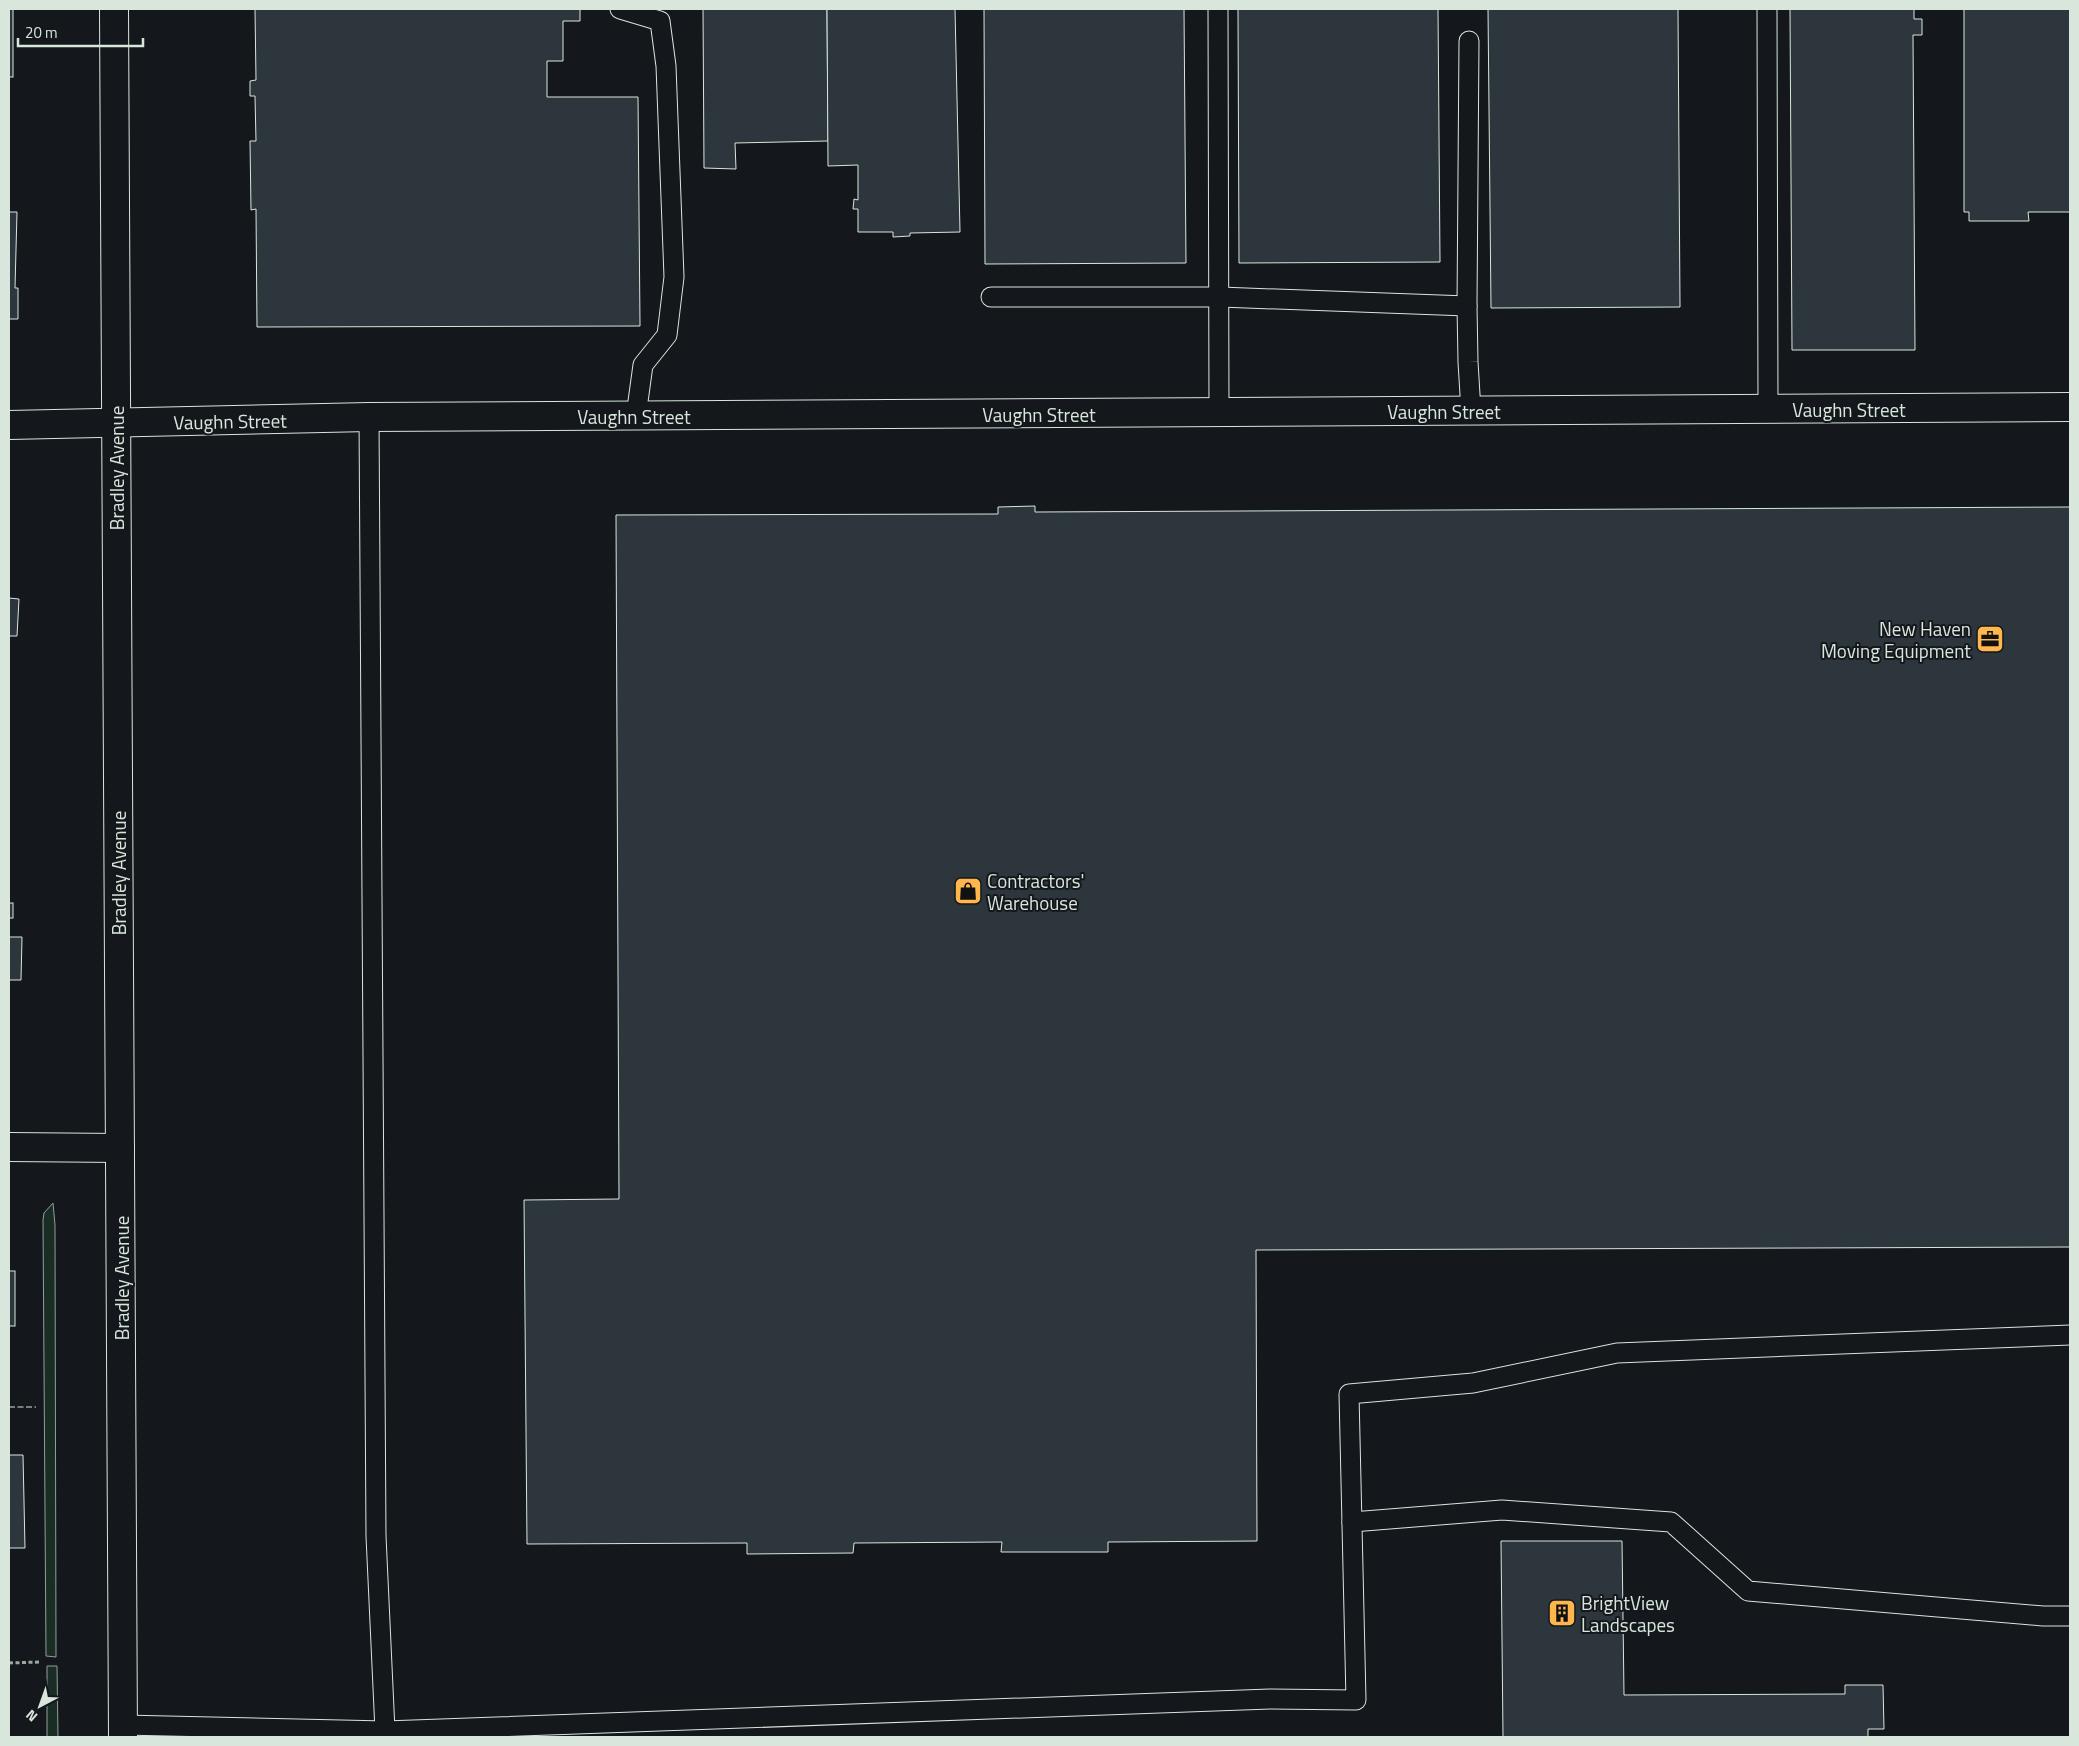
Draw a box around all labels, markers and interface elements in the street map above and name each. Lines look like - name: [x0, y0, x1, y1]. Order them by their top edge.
- scale bar: [18, 15, 142, 47]
- text: 20 m: [25, 21, 58, 44]
- street label: Vaughn Street: [1792, 395, 1906, 424]
- street label: Vaughn Street: [1387, 397, 1501, 426]
- street label: Vaughn Street: [982, 400, 1096, 429]
- street label: Vaughn Street: [577, 402, 691, 431]
- street label: Bradley Avenue: [102, 406, 131, 530]
- street label: Vaughn Street: [173, 406, 287, 436]
- place label: New Haven Moving Equipment: [1821, 614, 1971, 665]
- office icon: New Haven Moving Equipment: [1975, 624, 2005, 654]
- street label: Bradley Avenue: [104, 811, 133, 935]
- place label: Contractors' Warehouse: [987, 866, 1084, 917]
- shop icon: Contractors' Warehouse: [953, 876, 983, 906]
- street label: Bradley Avenue: [107, 1216, 136, 1340]
- place label: BrightView Landscapes: [1581, 1588, 1675, 1639]
- building icon: BrightView Landscapes: [1547, 1598, 1577, 1628]
- north arrow: [15, 1681, 65, 1731]
- text: N: [21, 1705, 42, 1727]

